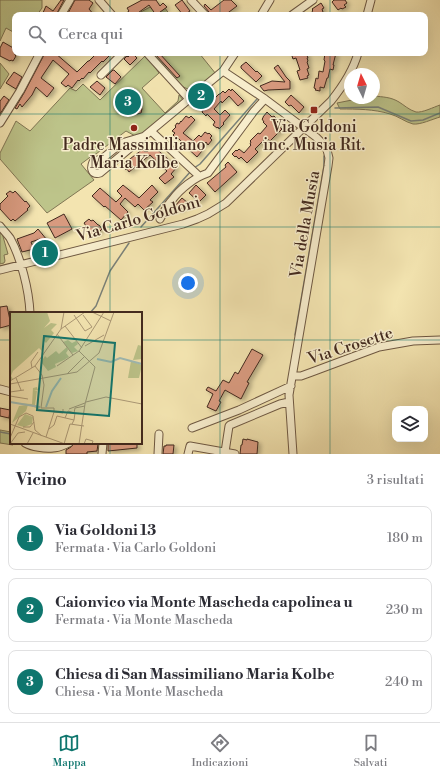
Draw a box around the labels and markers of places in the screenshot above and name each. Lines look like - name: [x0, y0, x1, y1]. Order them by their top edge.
- pin: 2: [188, 81, 214, 111]
- pin: 3: [115, 87, 141, 117]
- marker: Via Goldoni inc. Musia Rit.: [309, 105, 319, 115]
- place label: Via Goldoni inc. Musia Rit.: [263, 117, 365, 155]
- marker: Padre Massimiliano Maria Kolbe: [129, 123, 139, 133]
- place label: Padre Massimiliano Maria Kolbe: [63, 135, 205, 173]
- pin: 1: [32, 238, 58, 268]

